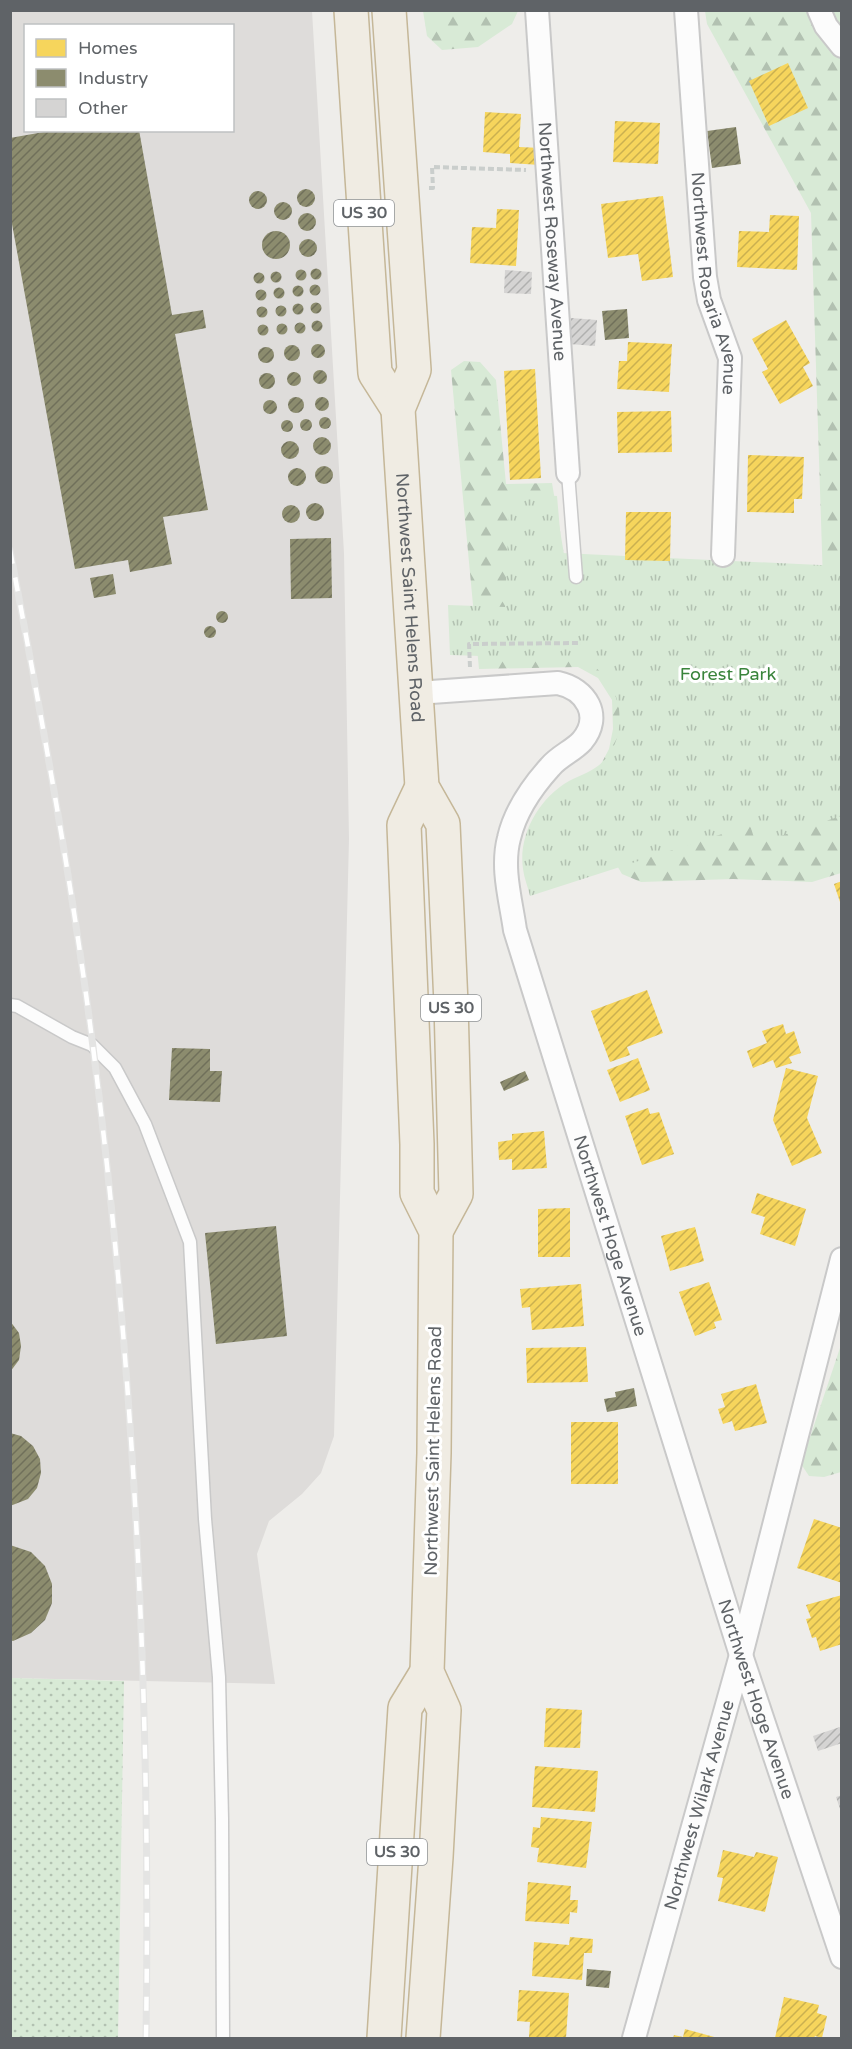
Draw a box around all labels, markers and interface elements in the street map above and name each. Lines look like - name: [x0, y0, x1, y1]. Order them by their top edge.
- legend: [24, 24, 234, 132]
- text: Homes: [78, 37, 138, 59]
- text: Industry: [78, 67, 149, 89]
- text: Other: [78, 97, 128, 119]
- street label: Northwest Roseway Avenue: [534, 121, 571, 362]
- street label: Northwest Rosaria Avenue: [687, 171, 742, 395]
- road number: US 30: [334, 200, 394, 226]
- street label: Northwest Saint Helens Road: [391, 472, 429, 723]
- park label: Forest Park: [680, 663, 776, 685]
- road number: US 30: [421, 995, 481, 1021]
- street label: Northwest Hoge Avenue: [569, 1132, 652, 1339]
- street label: Northwest Saint Helens Road: [420, 1326, 446, 1576]
- street label: Northwest Hoge Avenue: [713, 1596, 799, 1802]
- street label: Northwest Wilark Avenue: [659, 1697, 739, 1913]
- road number: US 30: [367, 1839, 427, 1865]

